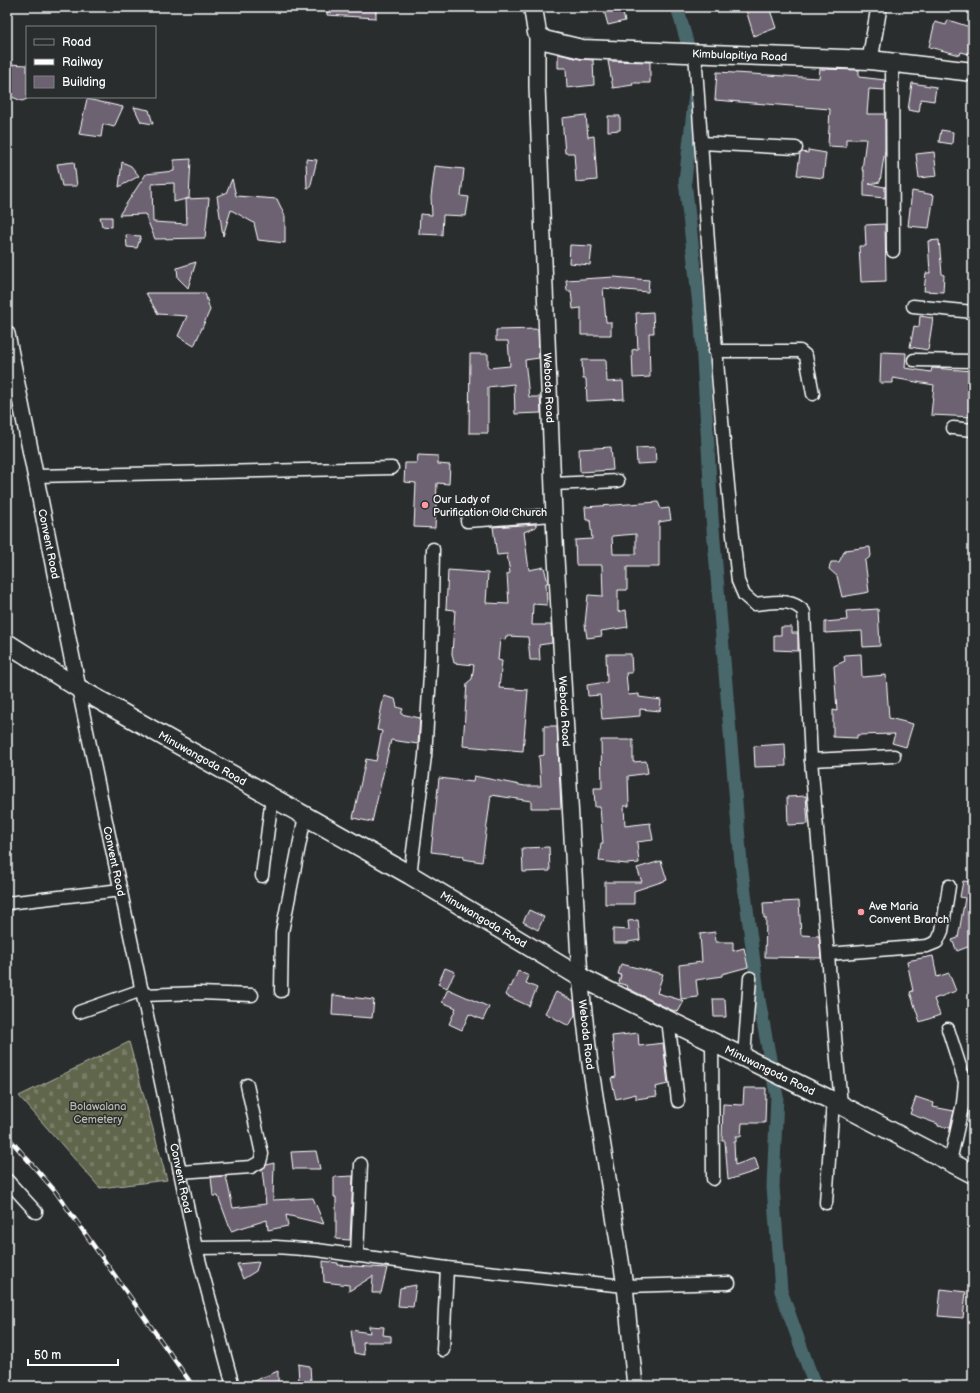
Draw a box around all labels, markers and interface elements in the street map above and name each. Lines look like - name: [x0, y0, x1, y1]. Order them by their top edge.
- legend: [26, 26, 156, 98]
- text: Road: [62, 35, 91, 50]
- street label: Kimbulapitiya Road: [692, 47, 787, 64]
- text: Railway: [62, 55, 104, 70]
- text: Building: [62, 75, 106, 90]
- street label: Weboda Road: [541, 352, 556, 423]
- place label: Our Lady of Purification Old Church: [433, 493, 547, 519]
- marker: Our Lady of Purification Old Church: [420, 500, 430, 510]
- street label: Convent Road: [35, 508, 62, 580]
- street label: Weboda Road: [556, 676, 573, 747]
- street label: Minuwangoda Road: [156, 729, 249, 789]
- street label: Convent Road: [100, 825, 128, 897]
- street label: Minuwangoda Road: [438, 889, 529, 951]
- place label: Ave Maria Convent Branch: [869, 900, 949, 926]
- marker: Ave Maria Convent Branch: [856, 907, 866, 917]
- street label: Weboda Road: [576, 999, 597, 1071]
- street label: Minuwangoda Road: [723, 1043, 817, 1098]
- park label: Bolawalana Cemetery: [70, 1100, 126, 1126]
- street label: Convent Road: [167, 1142, 195, 1215]
- scale bar: [28, 1341, 118, 1367]
- text: 50 m: [34, 1348, 61, 1363]

